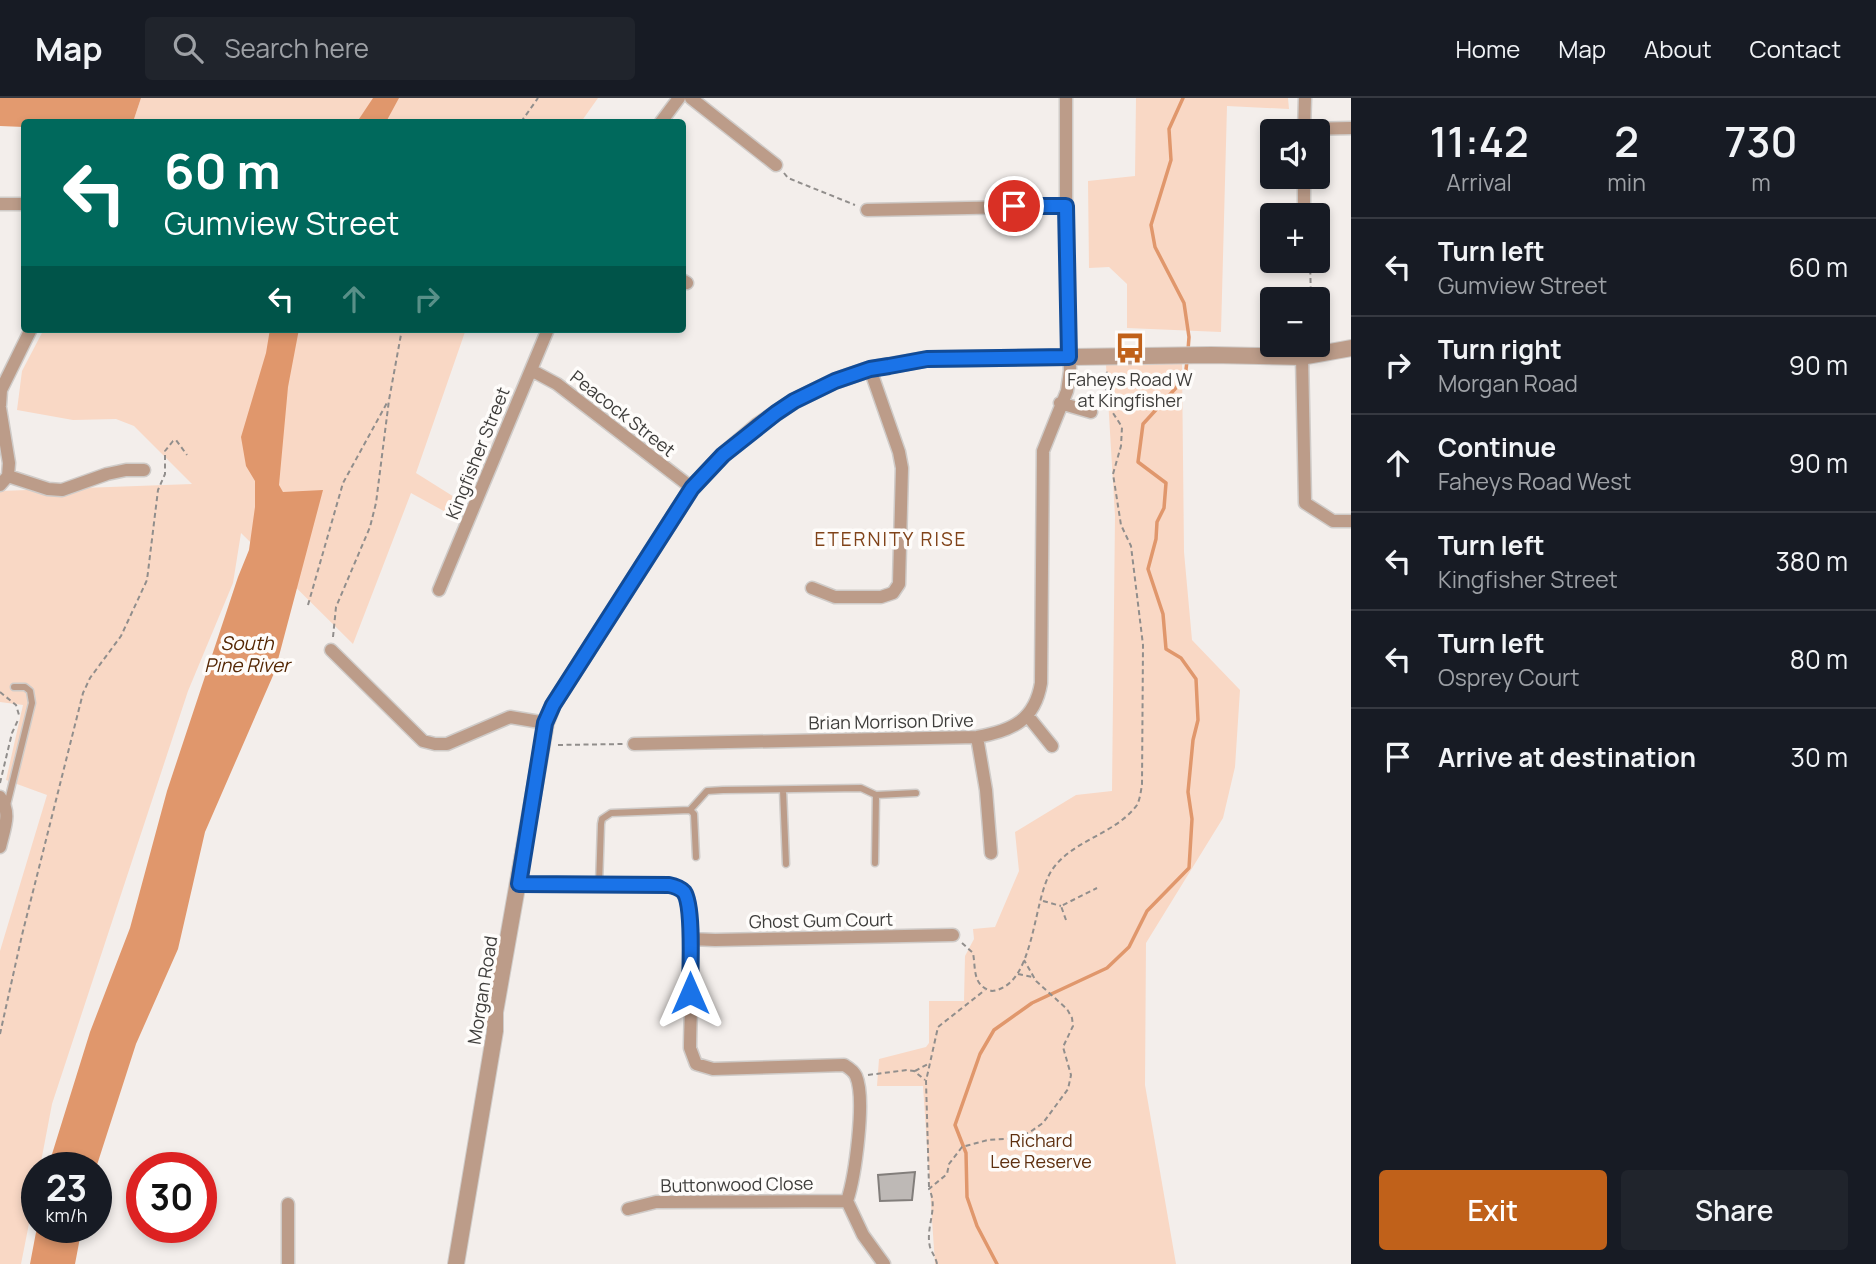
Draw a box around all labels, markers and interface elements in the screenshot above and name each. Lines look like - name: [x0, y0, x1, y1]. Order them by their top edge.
- search box: [145, 17, 635, 80]
- text: Map: [35, 26, 103, 71]
- icon: search: [169, 29, 207, 67]
- text: Search here: [225, 30, 369, 66]
- text: Home: [1455, 32, 1520, 65]
- text: Map: [1558, 32, 1606, 65]
- text: About: [1644, 32, 1712, 65]
- text: Contact: [1750, 32, 1841, 65]
- text: 11:42: [1430, 112, 1529, 170]
- text: 2: [1614, 112, 1639, 170]
- text: 730: [1724, 112, 1797, 170]
- map controls: [1260, 119, 1330, 357]
- button: sound: [1260, 119, 1330, 189]
- text: 60 m: [164, 137, 281, 204]
- icon: left: [49, 147, 140, 238]
- text: Arrival: [1446, 166, 1512, 198]
- text: min: [1607, 166, 1646, 198]
- text: m: [1751, 166, 1771, 198]
- pin: [984, 176, 1044, 236]
- icon: arrive: [995, 187, 1033, 225]
- text: Gumview Street: [164, 201, 399, 245]
- button: +: [1260, 203, 1330, 273]
- text: Turn left: [1438, 233, 1545, 269]
- icon: left: [1379, 248, 1417, 286]
- text: 60 m: [1789, 249, 1848, 285]
- text: Gumview Street: [1438, 269, 1607, 301]
- icon: left: [262, 280, 300, 318]
- icon: ahead: [335, 280, 373, 318]
- icon: right: [408, 280, 446, 318]
- button: −: [1260, 287, 1330, 357]
- bus stop icon: Faheys Road W at Kingfisher: [1113, 331, 1147, 365]
- text: Turn right: [1438, 331, 1562, 367]
- icon: right: [1379, 346, 1417, 384]
- text: 90 m: [1789, 347, 1848, 383]
- street label: Peacock Street: [566, 364, 680, 462]
- place label: Faheys Road W at Kingfisher: [1067, 367, 1193, 412]
- text: Morgan Road: [1438, 367, 1578, 399]
- street label: Kingfisher Street: [440, 383, 514, 523]
- text: Continue: [1438, 429, 1556, 465]
- icon: ahead: [1379, 444, 1417, 482]
- text: 90 m: [1789, 445, 1848, 481]
- text: Faheys Road West: [1438, 465, 1632, 497]
- district label: ETERNITY RISE: [815, 526, 967, 552]
- text: Turn left: [1438, 527, 1545, 563]
- icon: left: [1379, 542, 1417, 580]
- text: 380 m: [1775, 543, 1848, 579]
- text: Kingfisher Street: [1438, 563, 1618, 595]
- text: Turn left: [1438, 625, 1545, 661]
- water label: South Pine River: [204, 630, 292, 678]
- icon: left: [1379, 640, 1417, 678]
- text: 80 m: [1790, 641, 1848, 677]
- text: Osprey Court: [1438, 661, 1580, 693]
- street label: Brian Morrison Drive: [808, 708, 974, 734]
- icon: arrive: [1379, 738, 1417, 776]
- text: Arrive at destination: [1438, 739, 1696, 775]
- text: 30 m: [1791, 739, 1848, 775]
- street label: Ghost Gum Court: [749, 907, 893, 933]
- street label: Morgan Road: [462, 934, 502, 1046]
- position arrow: [653, 956, 727, 1030]
- park label: Richard Lee Reserve: [990, 1128, 1092, 1173]
- speed limit sign: 30: [126, 1152, 217, 1243]
- text: 23: [46, 1164, 87, 1212]
- button: Exit: [1379, 1170, 1607, 1250]
- button: Share: [1621, 1170, 1848, 1250]
- street label: Buttonwood Close: [660, 1171, 814, 1197]
- text: km/h: [46, 1203, 87, 1227]

